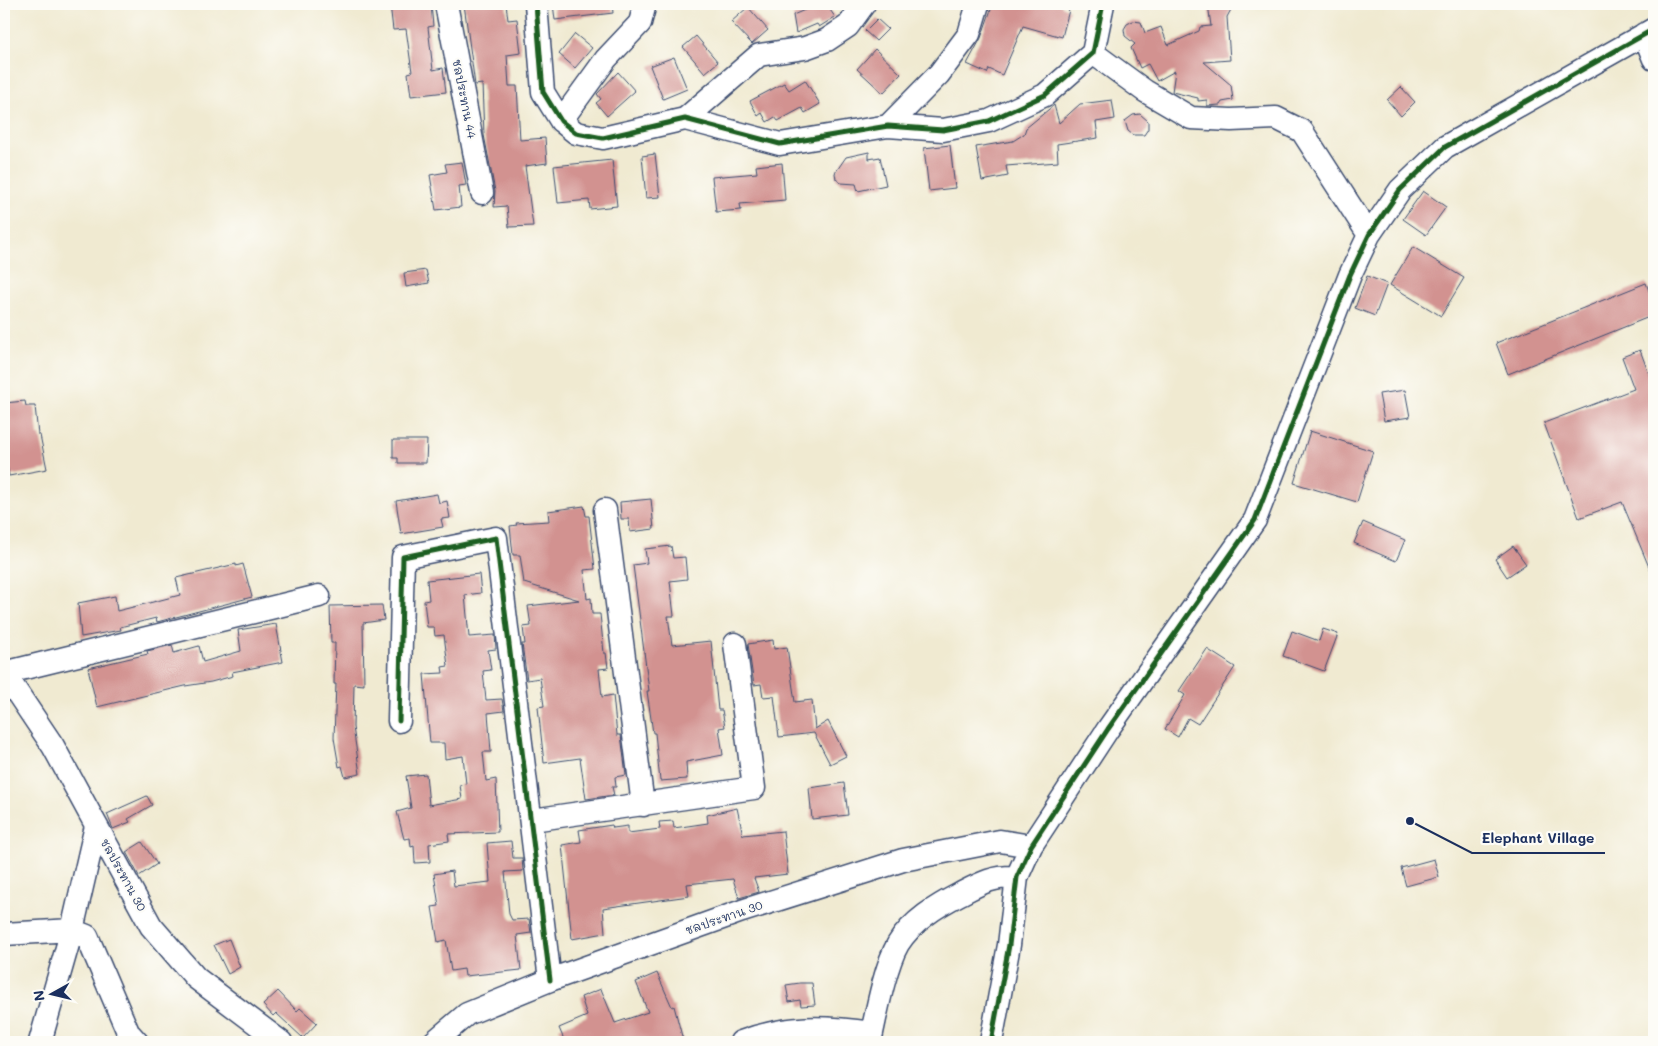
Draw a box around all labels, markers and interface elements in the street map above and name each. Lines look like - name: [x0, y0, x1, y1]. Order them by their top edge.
- street label: ชลประทาน 44: [449, 58, 480, 140]
- callout: Elephant Village: [1472, 824, 1605, 853]
- text: Elephant Village: [1482, 828, 1594, 847]
- street label: ชลประทาน 30: [97, 835, 151, 914]
- street label: ชลประทาน 30: [683, 896, 765, 938]
- north arrow: [28, 968, 78, 1018]
- text: N: [28, 989, 49, 1002]

